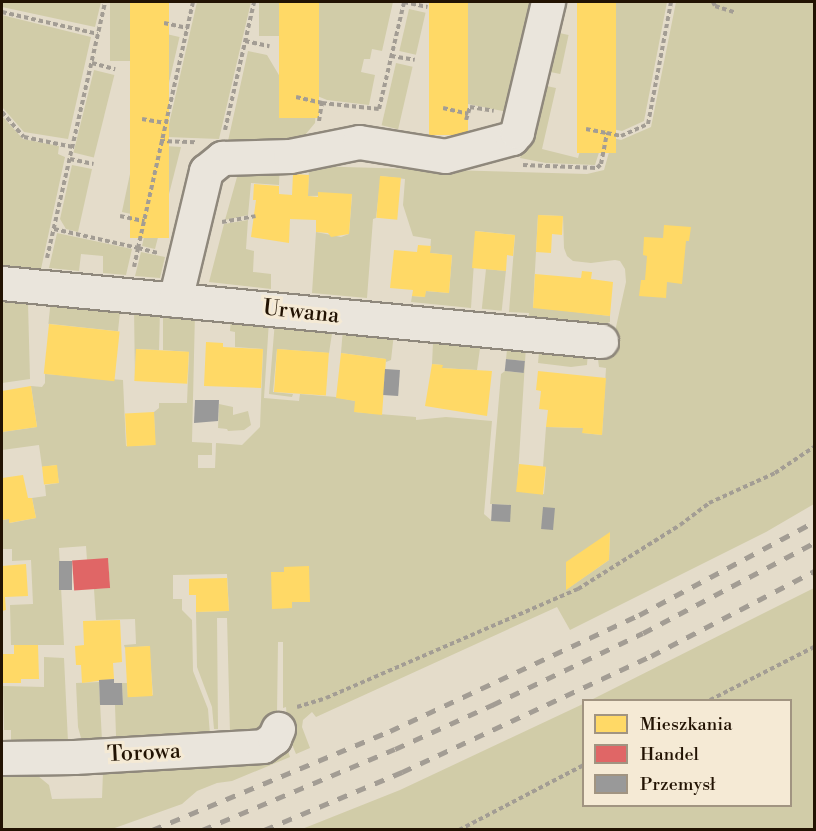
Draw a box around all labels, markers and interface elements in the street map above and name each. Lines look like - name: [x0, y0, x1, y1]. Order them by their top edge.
- street label: Urwana: [261, 295, 341, 329]
- legend: [582, 699, 792, 807]
- text: Mieszkania: [640, 713, 732, 736]
- street label: Torowa: [107, 738, 181, 768]
- text: Handel: [640, 743, 699, 766]
- text: Przemysł: [640, 773, 715, 796]

